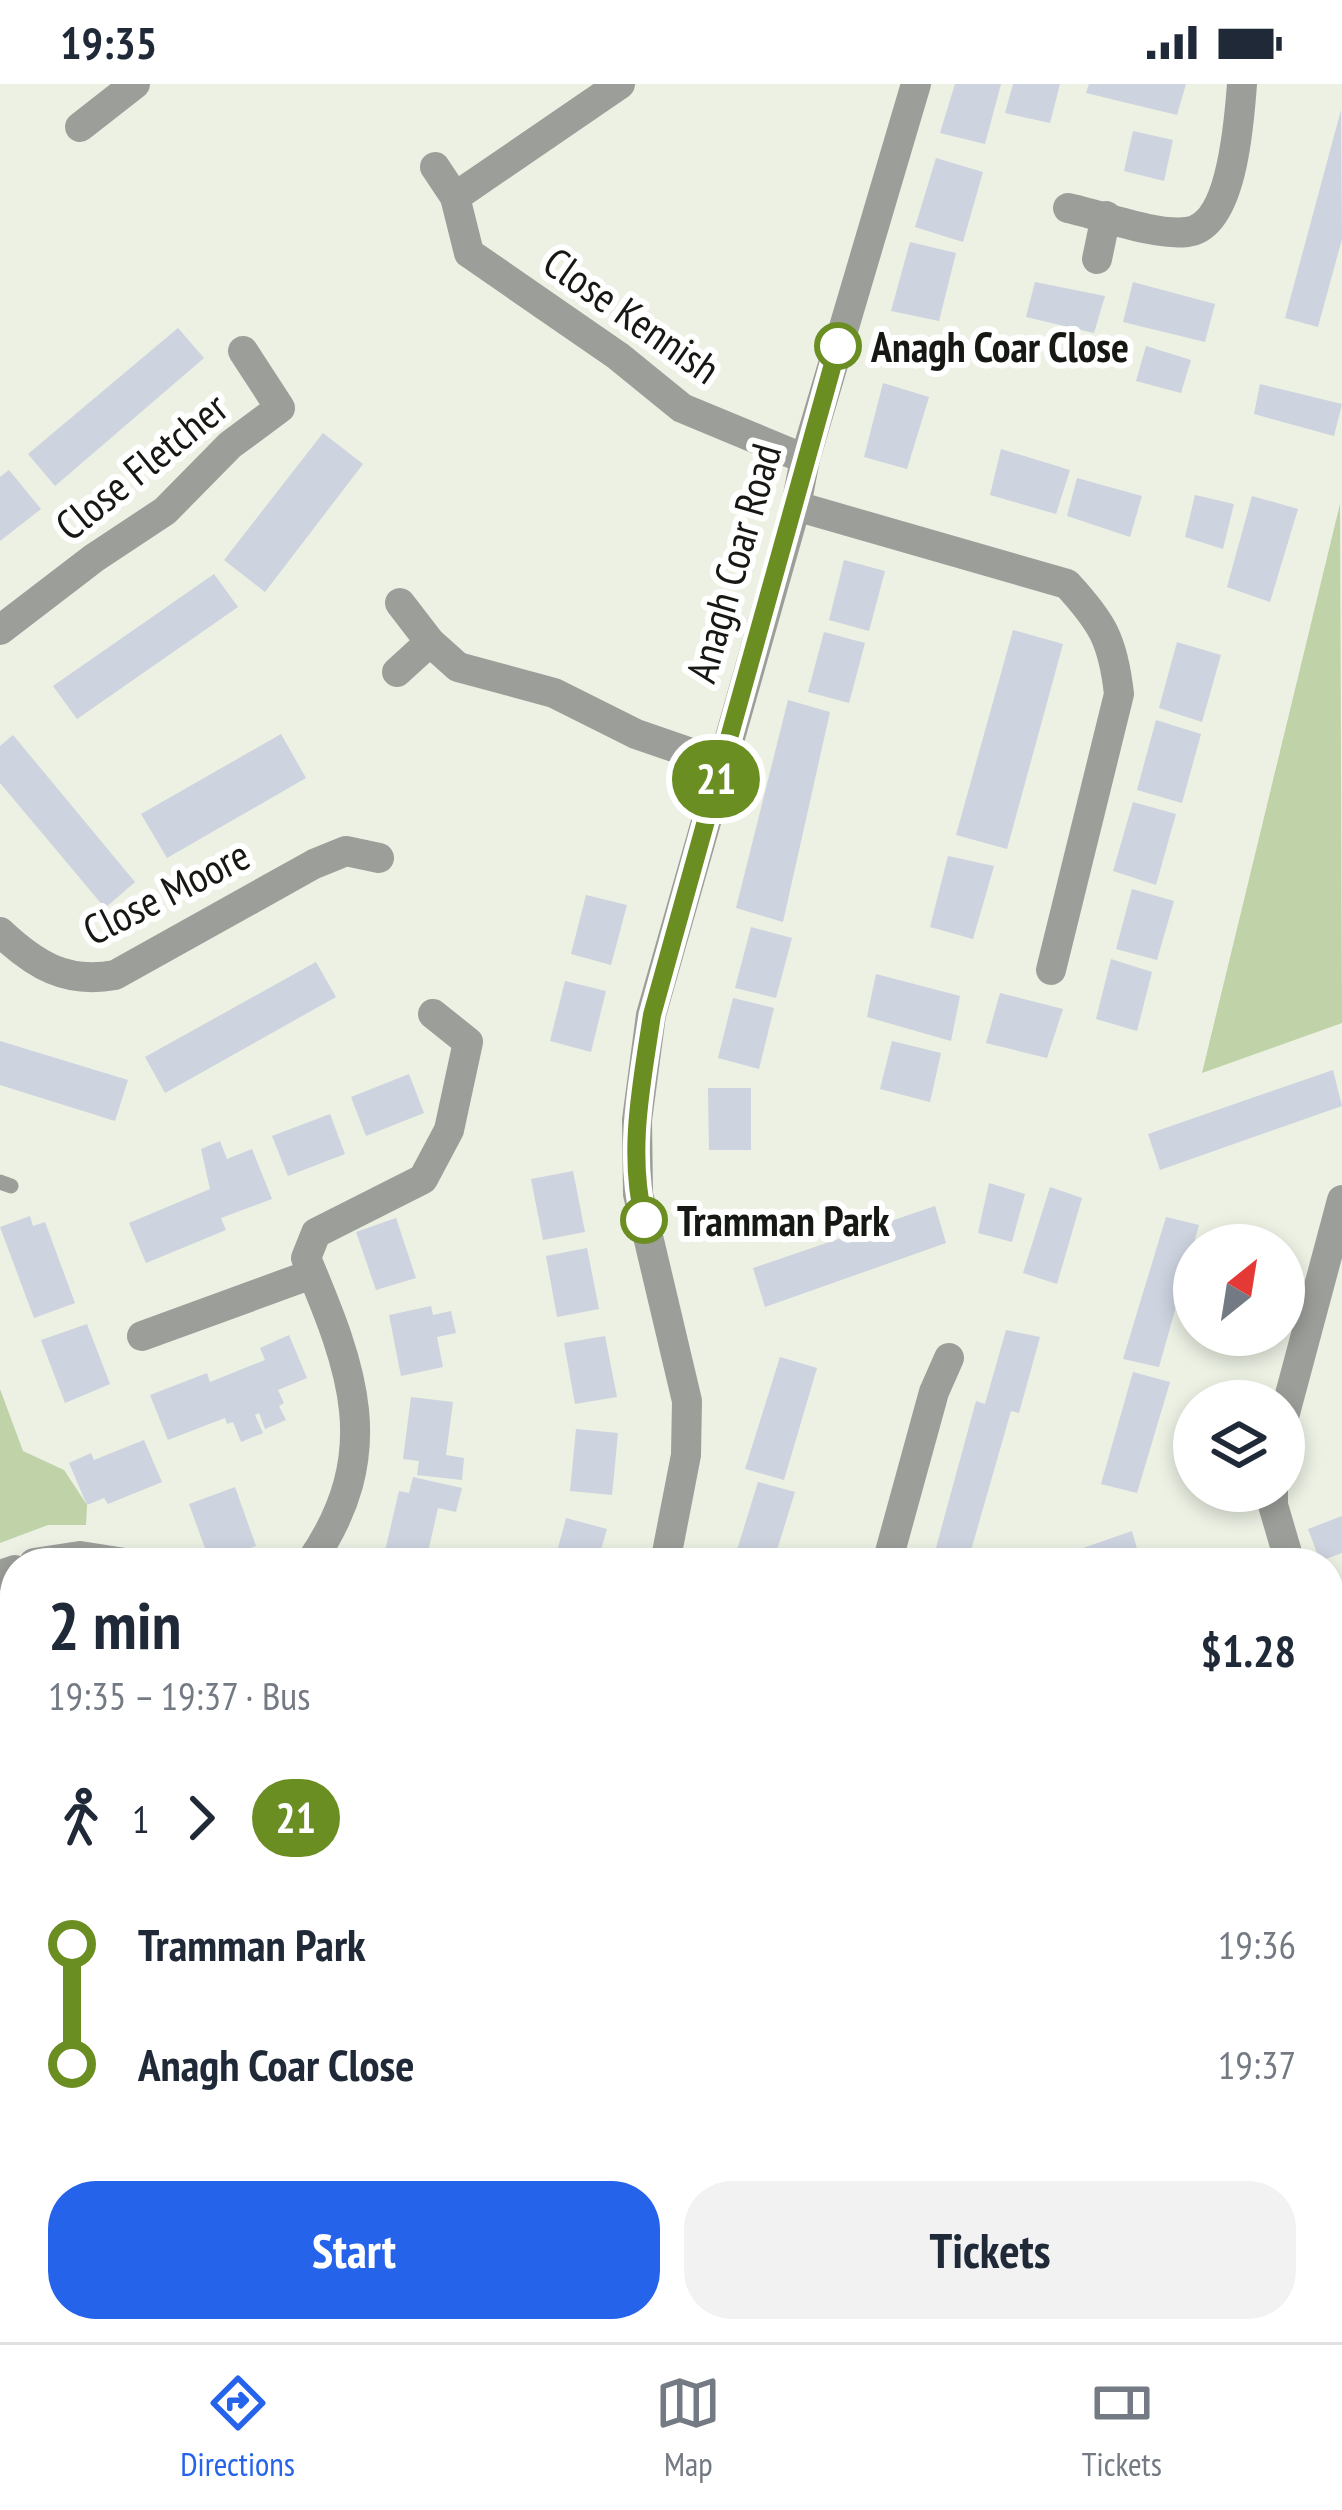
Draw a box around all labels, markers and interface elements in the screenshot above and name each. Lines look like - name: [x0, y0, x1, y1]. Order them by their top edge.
- text: 19:35: [60, 13, 157, 71]
- street label: Close Kennish: [533, 234, 731, 396]
- place label: Anagh Coar Close: [870, 319, 1129, 374]
- marker: Anagh Coar Close: [816, 324, 860, 368]
- street label: Close Fletcher: [44, 380, 239, 552]
- street label: Anagh Coar Road: [673, 437, 793, 689]
- line badge: 21: [662, 740, 770, 818]
- text: 21: [696, 751, 736, 806]
- street label: Close Moore: [74, 827, 258, 957]
- place label: Tramman Park: [677, 1193, 890, 1248]
- marker: Tramman Park: [622, 1198, 666, 1242]
- north arrow: [1173, 1224, 1305, 1356]
- map controls: [1173, 1224, 1305, 1512]
- button: layers: [1173, 1380, 1305, 1512]
- text: 2 min: [48, 1582, 181, 1667]
- text: $1.28: [1200, 1621, 1296, 1679]
- text: 19:35 – 19:37 · Bus: [48, 1670, 310, 1721]
- icon: walk: [48, 1785, 114, 1851]
- icon: forward: [168, 1785, 234, 1851]
- text: 21: [276, 1790, 316, 1845]
- text: 1: [132, 1793, 150, 1844]
- text: Tramman Park: [138, 1915, 366, 1973]
- text: 19:36: [1218, 1919, 1296, 1970]
- text: Anagh Coar Close: [138, 2035, 414, 2093]
- text: 19:37: [1218, 2039, 1296, 2090]
- button: Start: [48, 2181, 660, 2319]
- button: Tickets: [684, 2181, 1296, 2319]
- tab: Directions: [180, 2370, 295, 2485]
- tab: Map: [655, 2370, 721, 2485]
- tab: Tickets: [1082, 2370, 1162, 2485]

